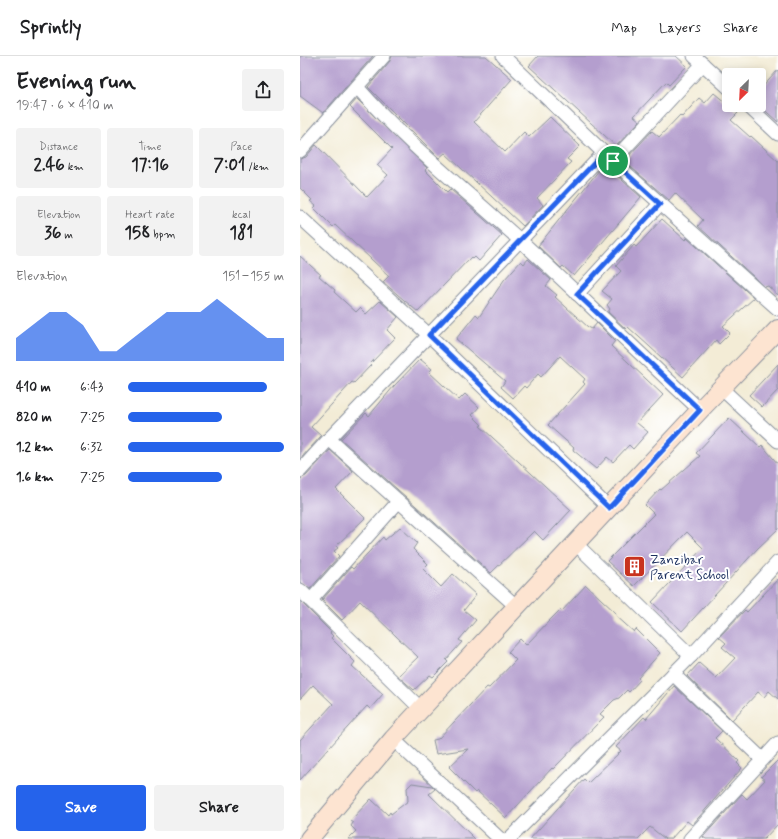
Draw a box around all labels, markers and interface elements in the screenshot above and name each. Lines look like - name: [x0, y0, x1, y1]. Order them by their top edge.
- text: Sprintly: [20, 15, 81, 40]
- text: Map: [611, 19, 637, 37]
- text: Layers: [659, 19, 701, 37]
- text: Share: [723, 19, 758, 37]
- text: Evening run: [16, 68, 136, 96]
- north arrow: [722, 68, 766, 112]
- map controls: [722, 68, 766, 112]
- button: share: [242, 69, 284, 111]
- text: 19:47 · 6 × 410 m: [16, 97, 114, 114]
- text: Distance: [39, 140, 78, 154]
- text: Time: [138, 140, 162, 154]
- text: Pace: [230, 140, 252, 154]
- pin: [596, 144, 630, 178]
- icon: arrive: [602, 150, 624, 172]
- text: 2.46: [34, 154, 65, 176]
- text: 17:16: [131, 154, 169, 176]
- text: 7:01: [214, 154, 245, 176]
- text: km: [65, 160, 84, 174]
- text: /km: [245, 160, 269, 174]
- text: Elevation: [37, 208, 80, 222]
- text: Heart rate: [125, 208, 175, 222]
- text: kcal: [232, 208, 251, 222]
- text: 36: [44, 222, 61, 244]
- text: 158: [125, 222, 150, 244]
- text: 181: [230, 222, 253, 244]
- text: m: [61, 228, 73, 242]
- text: bpm: [150, 228, 175, 242]
- text: Elevation: [16, 268, 67, 285]
- text: 151–155 m: [222, 268, 284, 285]
- text: 410 m: [16, 379, 51, 396]
- text: 6:43: [80, 379, 103, 396]
- text: 820 m: [16, 409, 52, 426]
- text: 7:25: [80, 409, 105, 426]
- text: 1.2 km: [16, 439, 53, 456]
- text: 6:32: [80, 439, 103, 456]
- text: 1.6 km: [16, 469, 54, 486]
- text: 7:25: [80, 469, 105, 486]
- place label: Zanzibar Parent School: [650, 552, 729, 584]
- building icon: Zanzibar Parent School: [621, 554, 647, 580]
- button: Save: [16, 785, 146, 831]
- button: Share: [154, 785, 284, 831]

